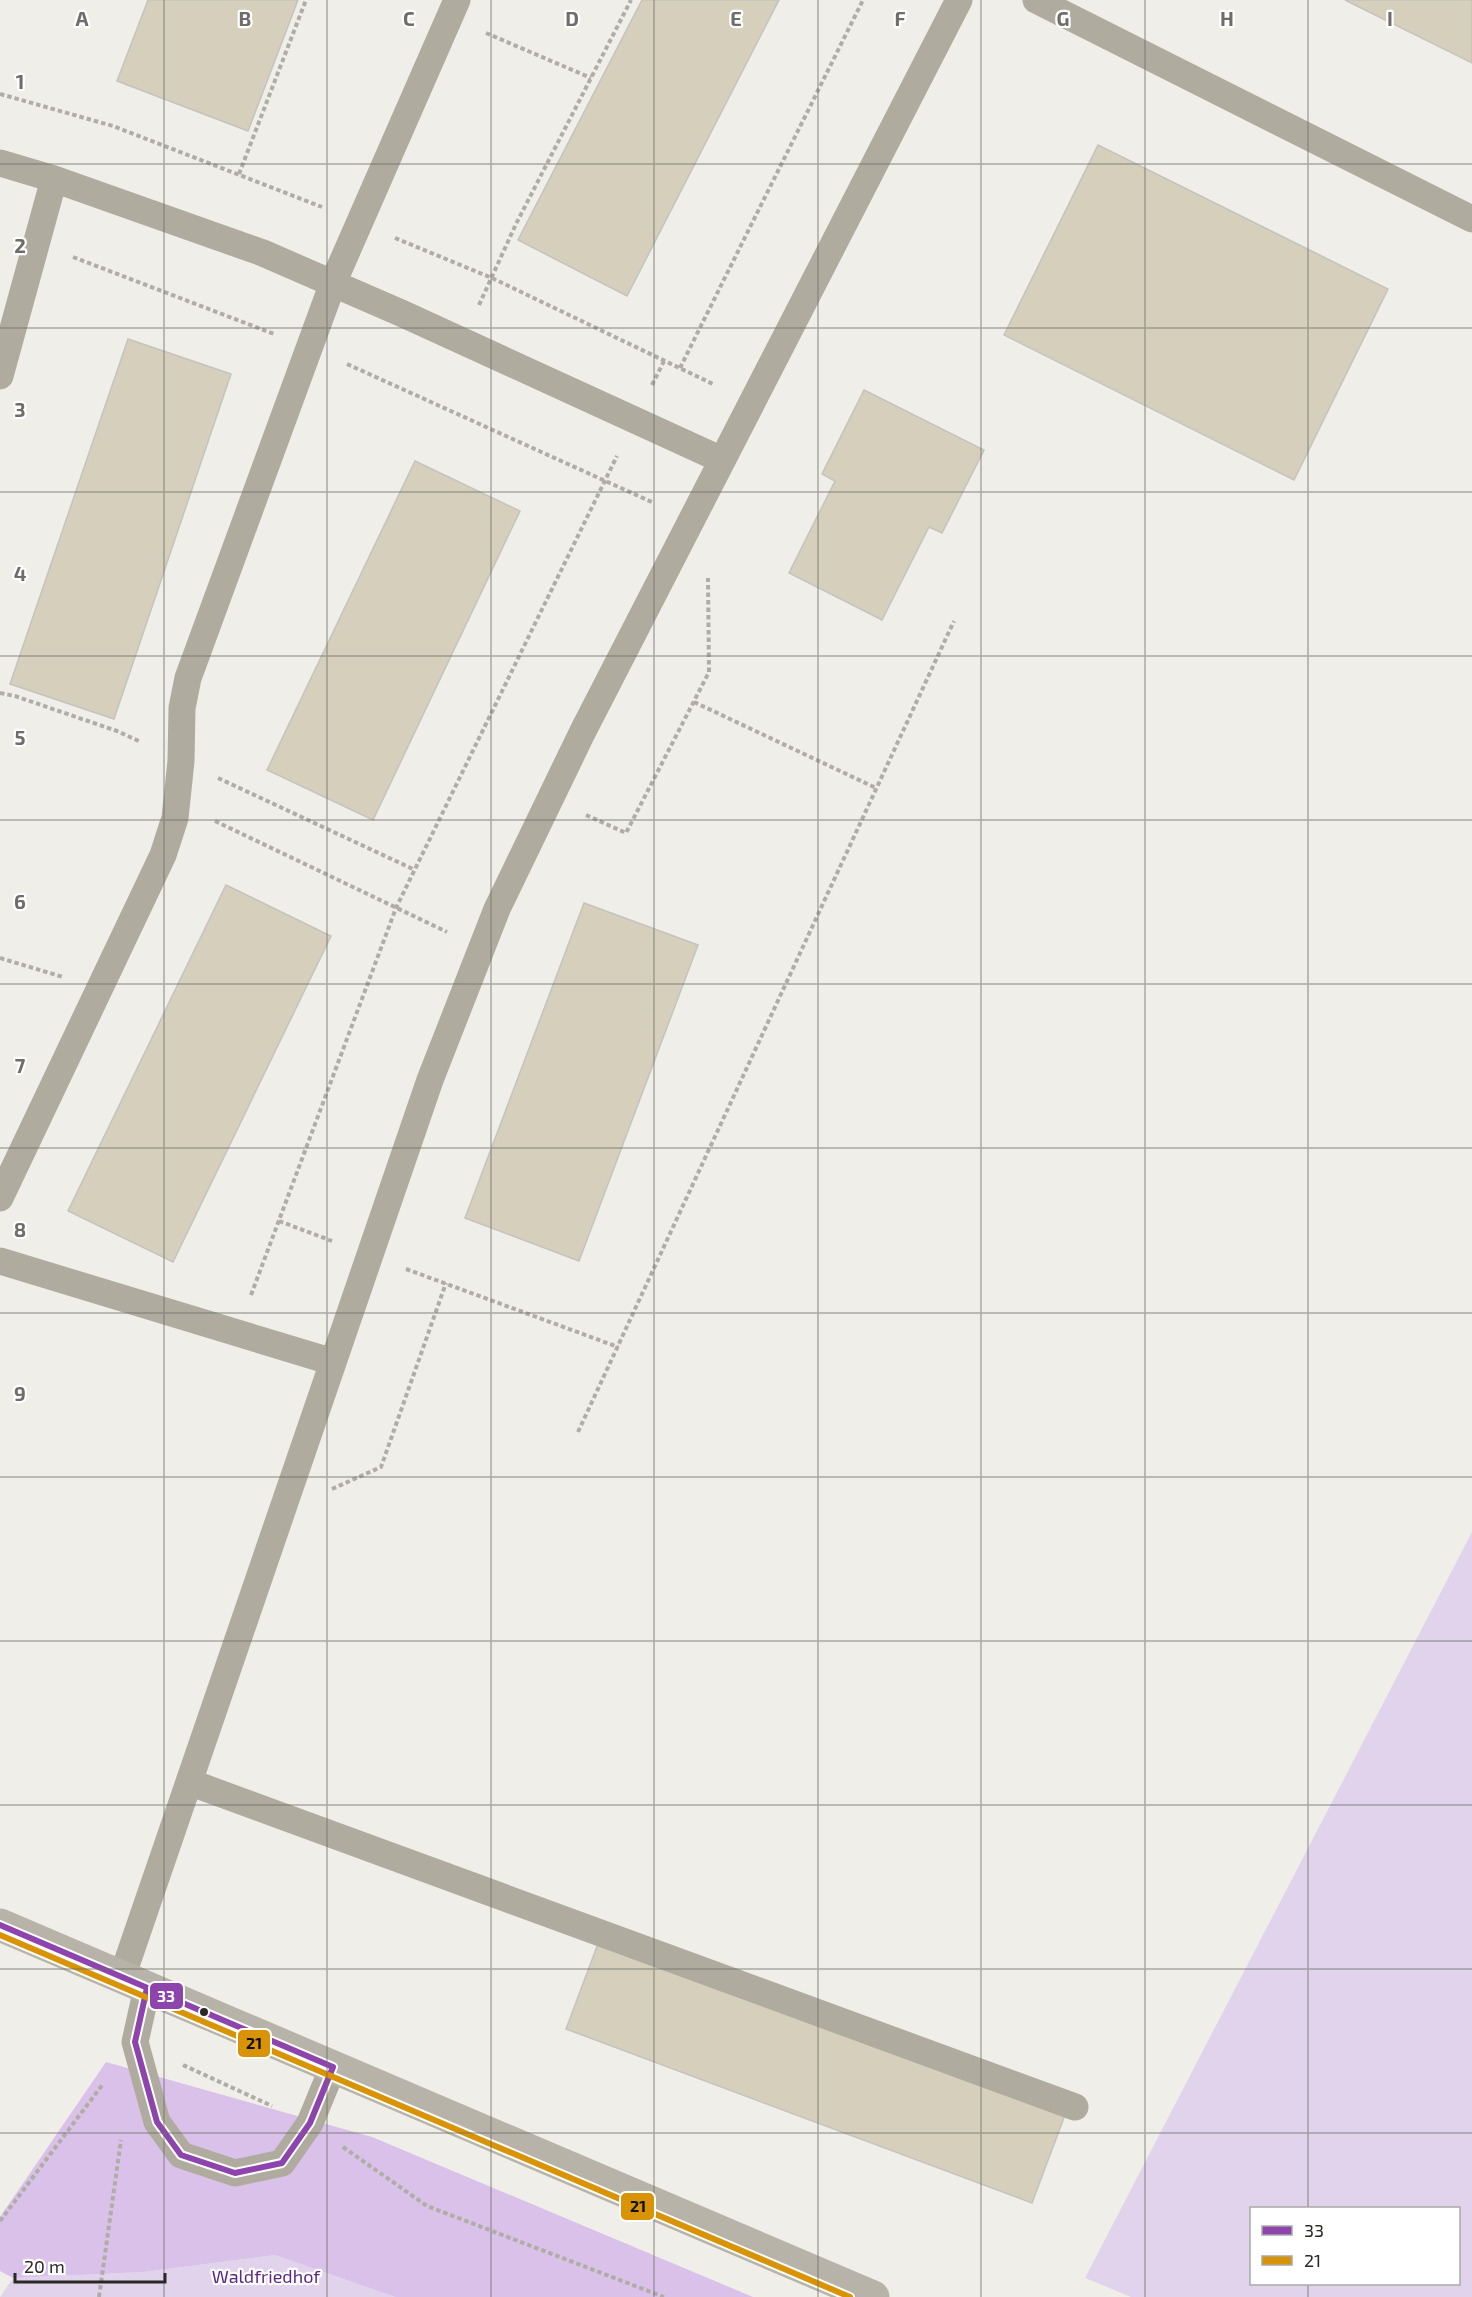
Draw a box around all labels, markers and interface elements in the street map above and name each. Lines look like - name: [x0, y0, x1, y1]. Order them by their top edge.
- text: A: [75, 6, 89, 30]
- text: B: [239, 6, 251, 30]
- text: C: [403, 6, 415, 30]
- text: D: [565, 6, 579, 30]
- text: E: [730, 6, 742, 30]
- text: F: [894, 6, 906, 30]
- text: G: [1057, 6, 1069, 30]
- text: H: [1220, 6, 1234, 30]
- text: I: [1387, 6, 1393, 30]
- text: 1: [16, 69, 24, 93]
- text: 2: [14, 233, 26, 257]
- text: 3: [14, 397, 26, 421]
- text: 4: [14, 561, 27, 585]
- text: 5: [14, 725, 26, 749]
- text: 6: [14, 889, 26, 913]
- text: 7: [15, 1053, 26, 1077]
- text: 8: [14, 1217, 26, 1241]
- text: 9: [14, 1381, 26, 1405]
- line badge: 33: [149, 1982, 184, 2010]
- text: 33: [157, 1986, 175, 2005]
- unlabelled marker: [198, 2006, 210, 2018]
- line badge: 21: [237, 2029, 271, 2058]
- text: 21: [246, 2033, 262, 2052]
- line badge: 21: [620, 2192, 655, 2221]
- text: 21: [630, 2196, 646, 2215]
- legend: [1250, 2207, 1460, 2285]
- text: 33: [1304, 2219, 1324, 2241]
- scale bar: [15, 2246, 165, 2284]
- text: 21: [1304, 2249, 1321, 2271]
- text: 20 m: [24, 2255, 65, 2277]
- park label: Waldfriedhof: [212, 2265, 321, 2287]

